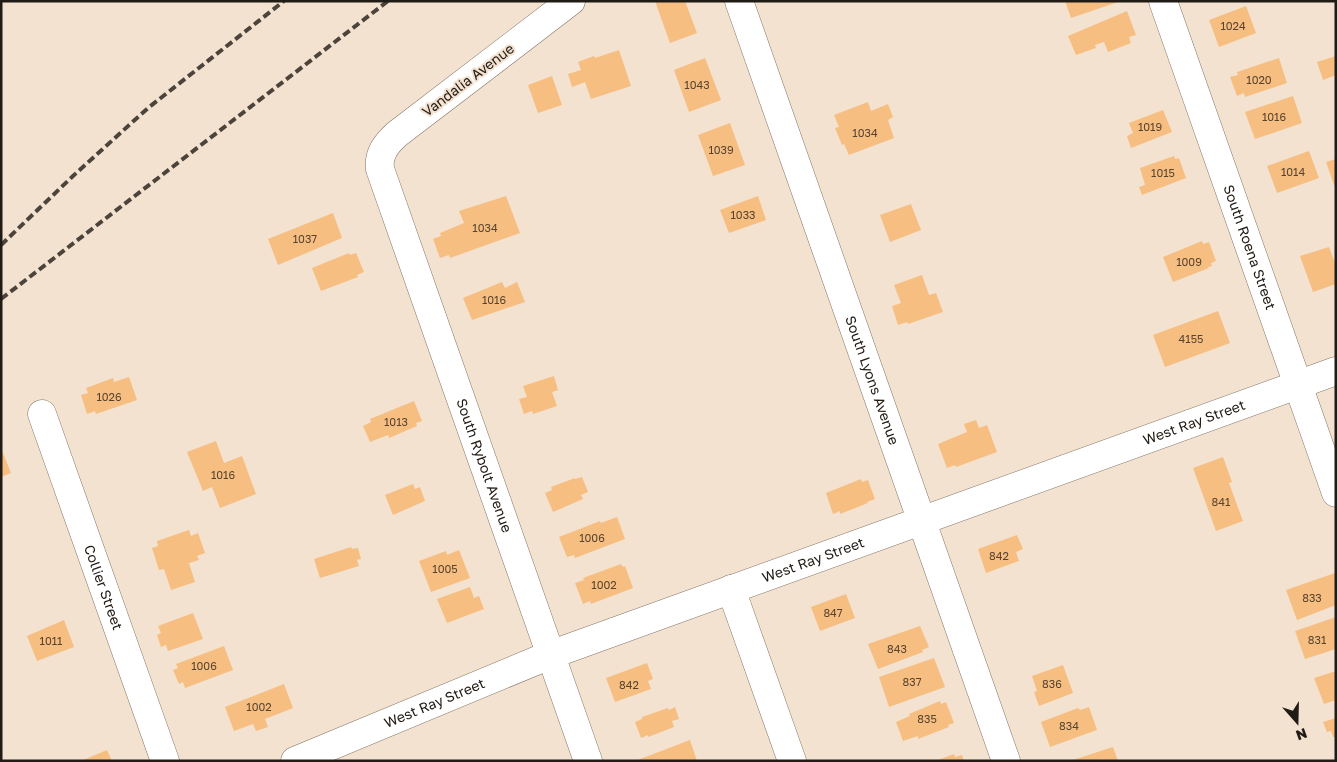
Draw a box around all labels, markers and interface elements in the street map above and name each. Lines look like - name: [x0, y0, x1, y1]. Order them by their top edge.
- house number: 1024: [1220, 19, 1246, 32]
- street label: Vandalia Avenue: [418, 40, 517, 120]
- house number: 1020: [1246, 73, 1272, 86]
- house number: 1043: [684, 78, 710, 91]
- house number: 1016: [1262, 110, 1286, 123]
- house number: 1019: [1138, 120, 1162, 133]
- house number: 1034: [852, 126, 878, 139]
- house number: 1039: [708, 143, 734, 156]
- house number: 1014: [1281, 165, 1305, 178]
- house number: 1015: [1151, 166, 1175, 179]
- street label: South Roena Street: [1220, 182, 1280, 312]
- house number: 1033: [730, 208, 756, 221]
- house number: 1034: [472, 221, 498, 234]
- house number: 1037: [293, 232, 317, 245]
- house number: 1009: [1176, 255, 1202, 268]
- house number: 1016: [482, 293, 506, 306]
- street label: South Lyons Avenue: [842, 313, 903, 447]
- house number: 4155: [1179, 332, 1203, 345]
- house number: 1026: [96, 390, 122, 403]
- street label: South Rybolt Avenue: [453, 396, 516, 535]
- street label: West Ray Street: [1141, 396, 1247, 448]
- house number: 1013: [384, 415, 408, 428]
- house number: 1016: [211, 468, 235, 481]
- house number: 841: [1212, 495, 1230, 508]
- house number: 1006: [579, 531, 605, 544]
- street label: West Ray Street: [760, 533, 866, 586]
- street label: Collier Street: [81, 542, 127, 632]
- house number: 842: [989, 549, 1009, 562]
- house number: 1005: [432, 562, 458, 575]
- house number: 1002: [591, 578, 617, 591]
- house number: 833: [1302, 591, 1322, 604]
- house number: 847: [823, 606, 843, 619]
- house number: 831: [1308, 633, 1326, 646]
- house number: 1011: [40, 634, 62, 647]
- house number: 843: [887, 642, 907, 655]
- house number: 1006: [191, 659, 217, 672]
- street label: West Ray Street: [381, 674, 487, 731]
- house number: 837: [903, 675, 922, 688]
- house number: 836: [1042, 677, 1062, 690]
- house number: 842: [619, 678, 639, 691]
- north arrow: [1272, 697, 1322, 747]
- house number: 1002: [246, 700, 272, 713]
- house number: 835: [917, 712, 937, 725]
- house number: 834: [1059, 719, 1079, 732]
- text: N: [1294, 725, 1310, 744]

